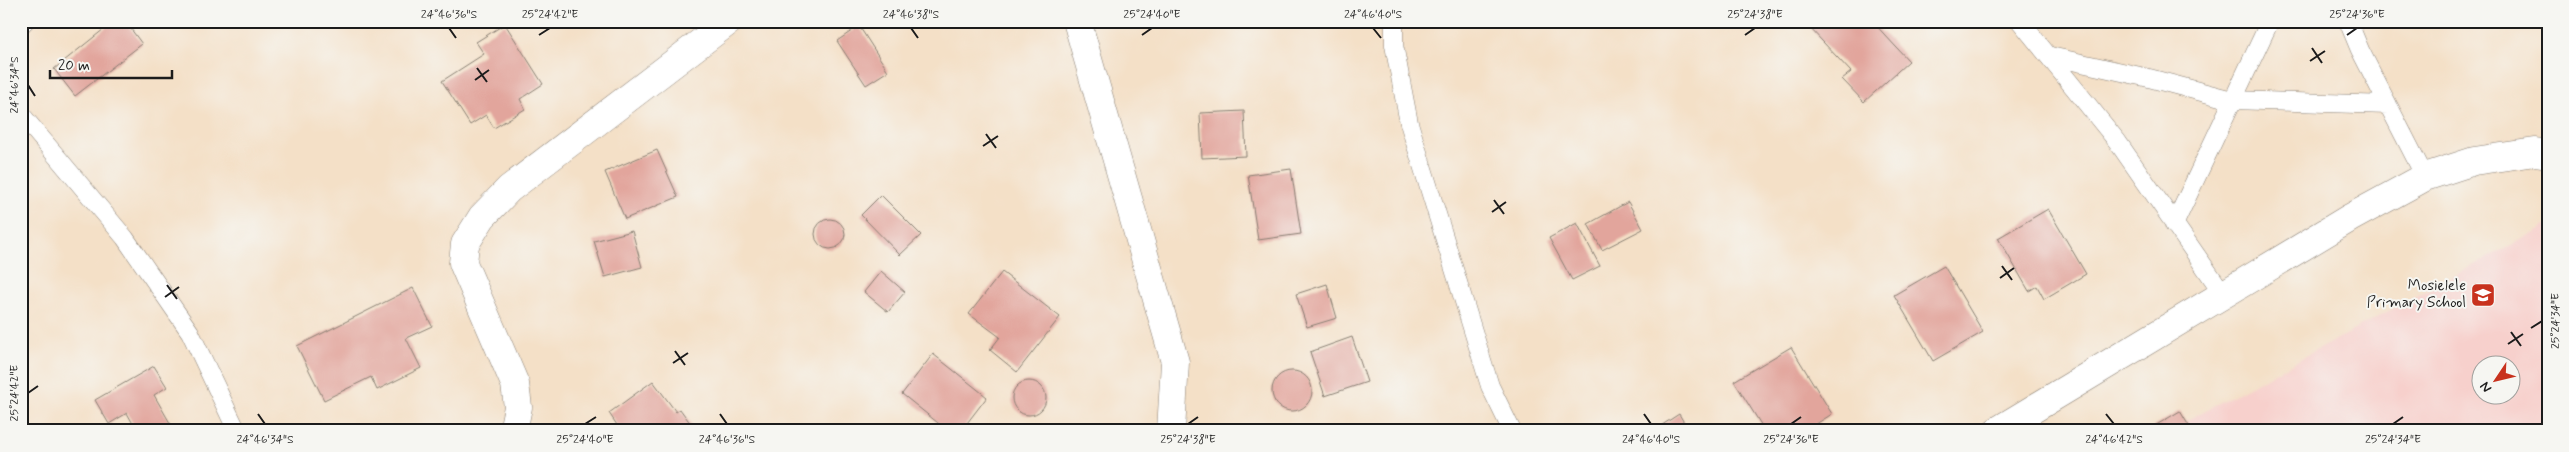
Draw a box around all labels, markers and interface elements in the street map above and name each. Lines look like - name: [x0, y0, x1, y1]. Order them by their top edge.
- text: 24°46'36"S: [421, 7, 478, 23]
- text: 25°24'42"E: [522, 7, 578, 23]
- text: 24°46'38"S: [883, 7, 940, 23]
- text: 25°24'40"E: [1123, 7, 1181, 23]
- text: 24°46'40"S: [1344, 7, 1402, 23]
- text: 25°24'38"E: [1727, 7, 1783, 23]
- text: 25°24'36"E: [2329, 7, 2385, 23]
- scale bar: [50, 48, 172, 80]
- text: 24°46'34"S: [7, 56, 23, 114]
- text: 20 m: [58, 56, 90, 76]
- place label: Mosielele Primary School: [2367, 276, 2466, 313]
- school or university icon: Mosielele Primary School: [2470, 282, 2496, 308]
- text: 25°24'34"E: [2548, 293, 2564, 349]
- north arrow: [2472, 354, 2522, 404]
- text: 25°24'42"E: [7, 365, 23, 421]
- text: N: [2476, 378, 2496, 396]
- text: 24°46'34"S: [236, 432, 294, 448]
- text: 25°24'40"E: [556, 432, 614, 448]
- text: 24°46'36"S: [699, 432, 756, 448]
- text: 25°24'38"E: [1160, 432, 1216, 448]
- text: 24°46'40"S: [1622, 432, 1680, 448]
- text: 25°24'36"E: [1763, 432, 1819, 448]
- text: 24°46'42"S: [2085, 432, 2143, 448]
- text: 25°24'34"E: [2365, 432, 2421, 448]

